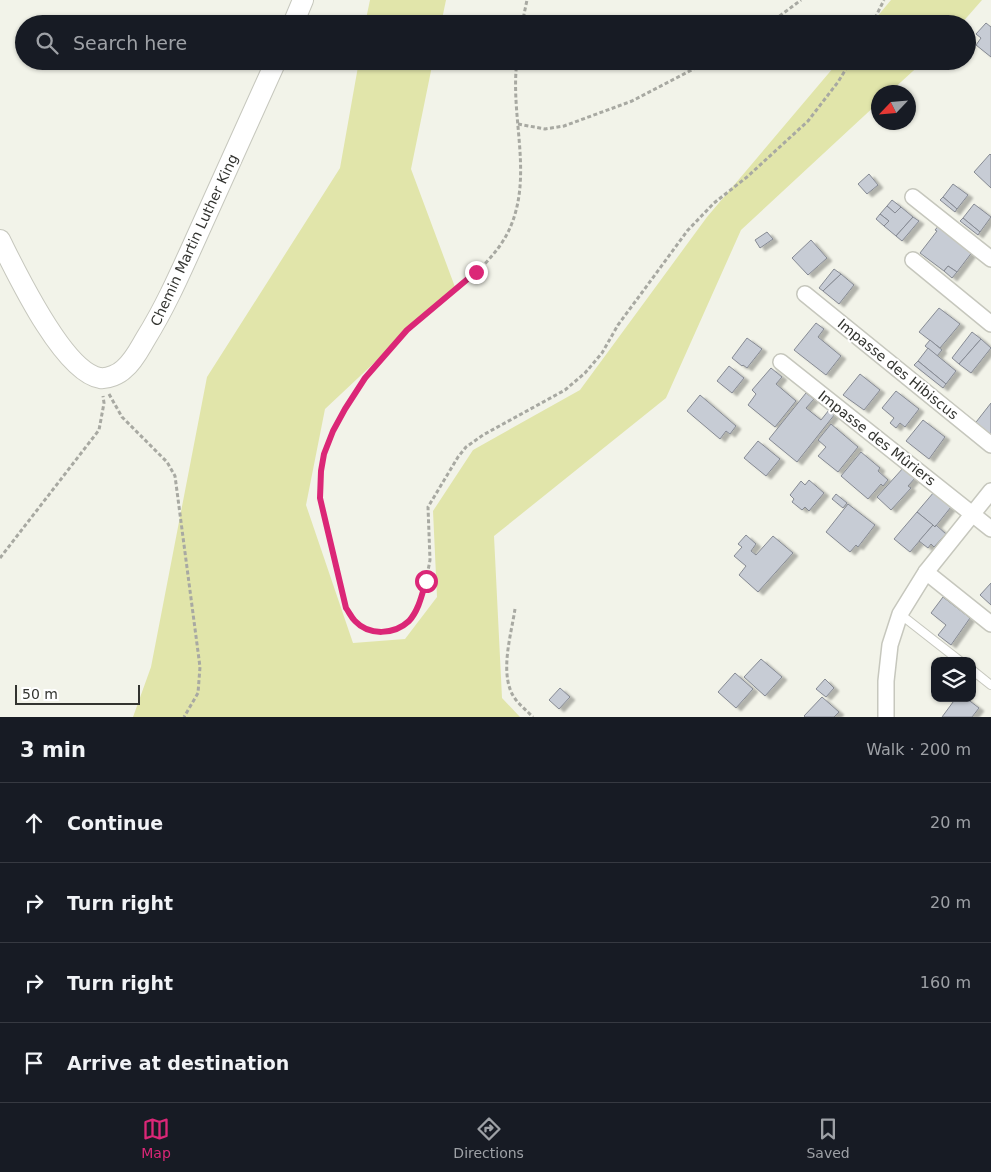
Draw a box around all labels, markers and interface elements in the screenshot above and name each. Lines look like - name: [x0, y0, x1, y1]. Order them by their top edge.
- search box: [15, 15, 976, 70]
- icon: search: [33, 29, 61, 57]
- text: Search here: [73, 32, 187, 54]
- north arrow: [871, 85, 916, 130]
- street label: Chemin Martin Luther King: [147, 152, 241, 328]
- route end: [465, 261, 488, 284]
- street label: Impasse des Hibiscus: [834, 315, 962, 423]
- street label: Impasse des Mûriers: [815, 387, 939, 489]
- route start: [415, 570, 438, 593]
- map controls: [931, 657, 976, 702]
- button: layers: [931, 657, 976, 702]
- scale bar: [15, 682, 140, 705]
- text: 50 m: [22, 686, 58, 702]
- text: 3 min: [20, 738, 86, 762]
- text: Walk · 200 m: [866, 740, 971, 759]
- icon: ahead: [20, 809, 48, 837]
- text: Continue: [67, 812, 163, 834]
- text: 20 m: [930, 813, 971, 832]
- icon: right: [20, 889, 48, 917]
- text: Turn right: [67, 892, 173, 914]
- text: 20 m: [930, 893, 971, 912]
- icon: right: [20, 969, 48, 997]
- text: Turn right: [67, 972, 173, 994]
- text: 160 m: [920, 973, 971, 992]
- icon: arrive: [20, 1049, 48, 1077]
- text: Arrive at destination: [67, 1052, 289, 1074]
- tab: Map: [141, 1115, 171, 1161]
- tab: Directions: [453, 1115, 524, 1161]
- tab: Saved: [806, 1115, 850, 1161]

